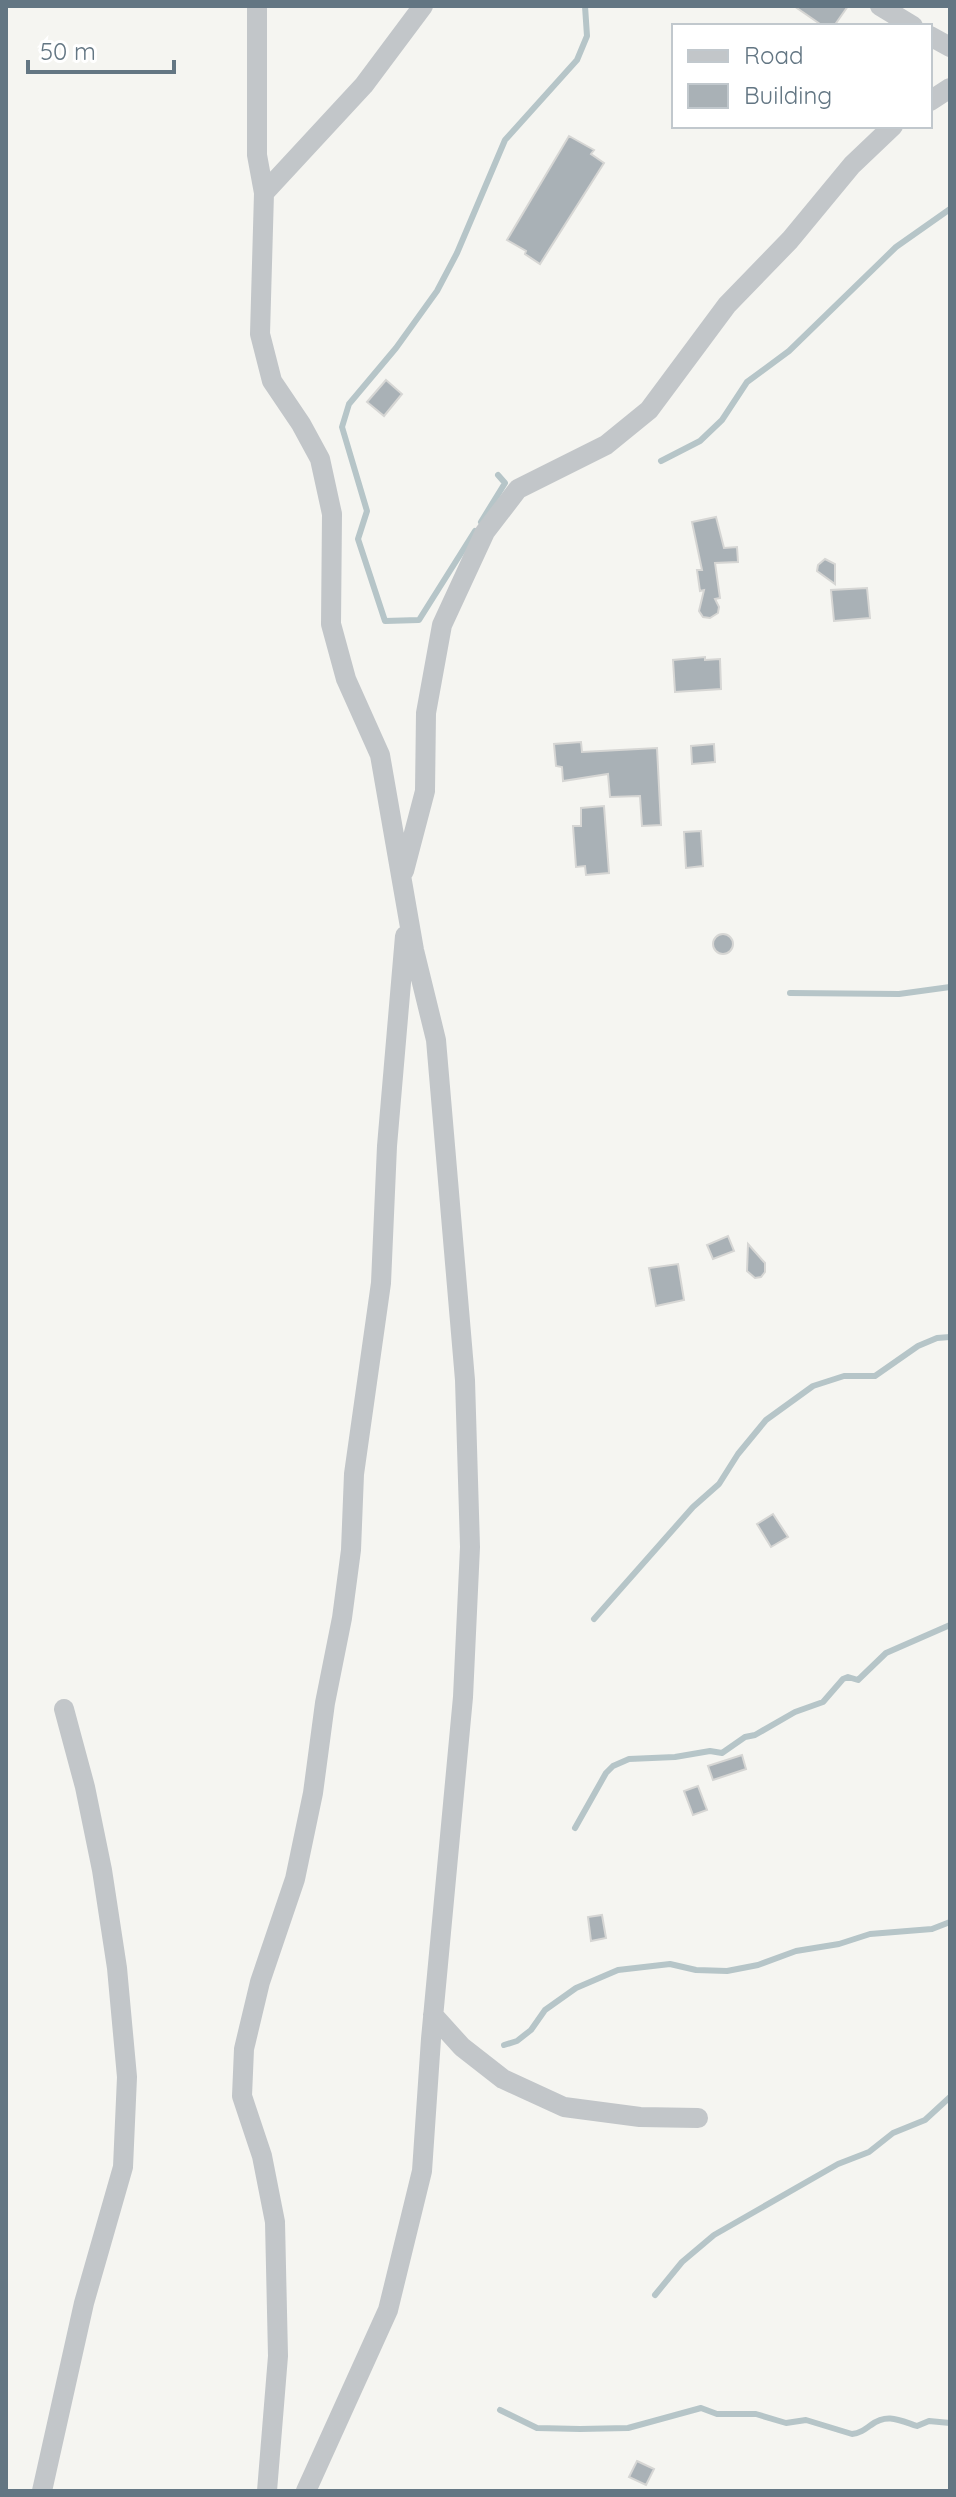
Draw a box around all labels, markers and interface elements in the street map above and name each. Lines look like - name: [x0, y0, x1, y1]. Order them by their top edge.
- scale bar: [28, 24, 174, 74]
- legend: [672, 24, 932, 128]
- text: 50 m: [40, 36, 96, 66]
- text: Road: [744, 40, 804, 70]
- text: Building: [744, 80, 832, 110]

